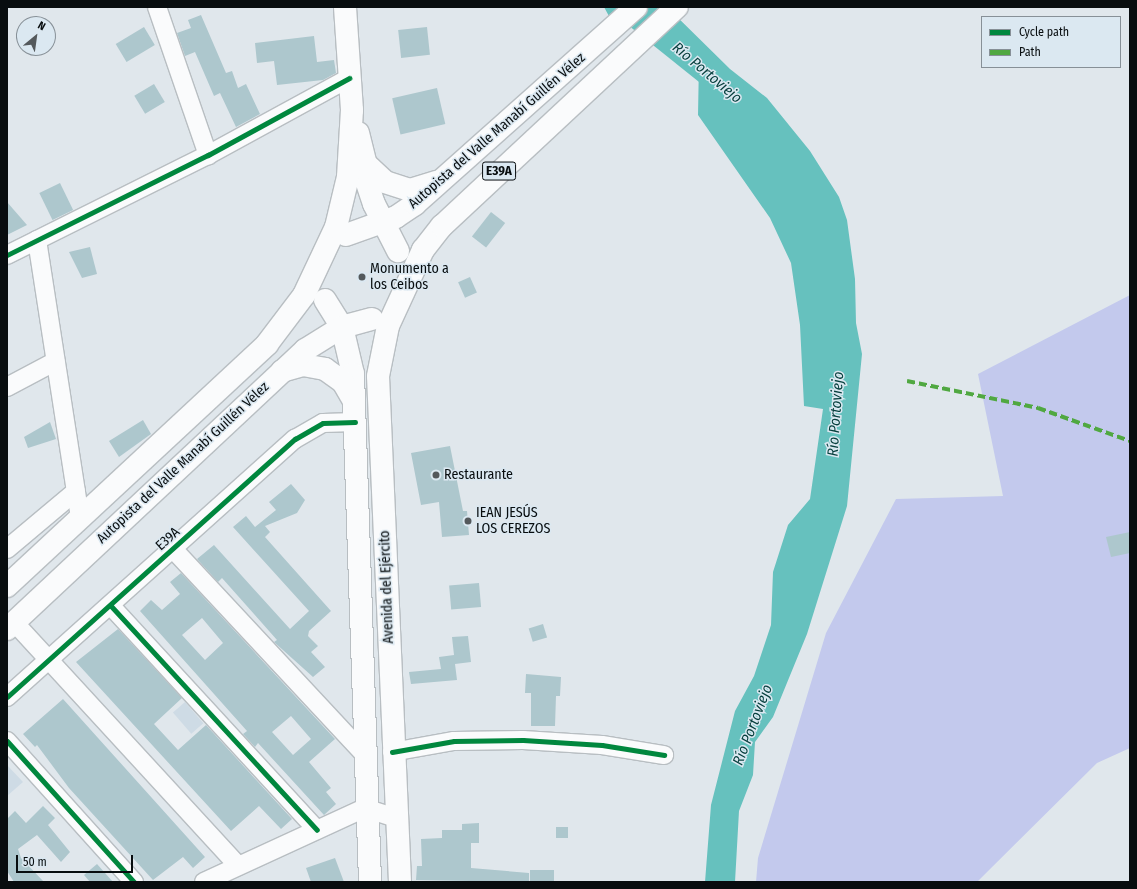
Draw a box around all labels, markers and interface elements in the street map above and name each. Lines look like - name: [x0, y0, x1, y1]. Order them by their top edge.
- north arrow: [16, 16, 56, 56]
- legend: [981, 16, 1121, 68]
- text: N: [36, 19, 48, 33]
- text: Cycle path: [1019, 25, 1069, 39]
- water label: Río Portoviejo: [669, 39, 745, 107]
- text: Path: [1019, 45, 1041, 59]
- street label: Autopista del Valle Manabí Guillén Vélez: [405, 50, 589, 212]
- road number: E39A: [482, 160, 516, 182]
- place label: Monumento a los Ceibos: [370, 261, 449, 294]
- marker: Monumento a los Ceibos: [357, 272, 367, 282]
- water label: Río Portoviejo: [824, 371, 848, 457]
- street label: Autopista del Valle Manabí Guillén Vélez: [94, 379, 272, 547]
- place label: Restaurante: [444, 467, 513, 483]
- marker: Restaurante: [431, 470, 441, 480]
- place label: IEAN JESÚS LOS CEREZOS: [476, 505, 550, 538]
- marker: IEAN JESÚS LOS CEREZOS: [463, 516, 473, 526]
- street label: E39A: [152, 524, 184, 554]
- street label: Avenida del Ejército: [377, 530, 397, 644]
- water label: Río Portoviejo: [729, 682, 777, 768]
- scale bar: [18, 847, 135, 873]
- text: 50 m: [23, 855, 47, 869]

